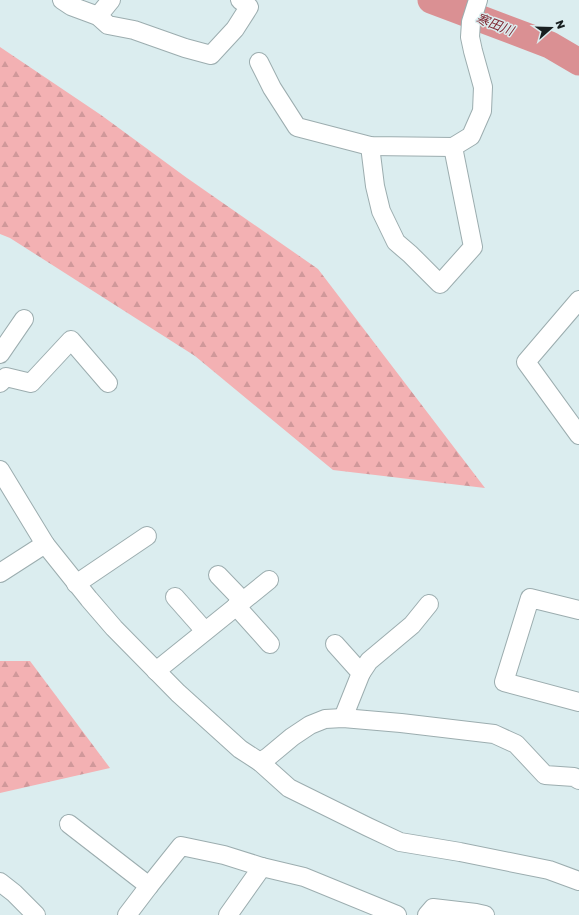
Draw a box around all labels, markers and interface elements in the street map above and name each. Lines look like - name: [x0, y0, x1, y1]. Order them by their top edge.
- north arrow: [531, 8, 571, 48]
- water label: 寒田川: [474, 10, 518, 39]
- text: N: [553, 18, 568, 31]

